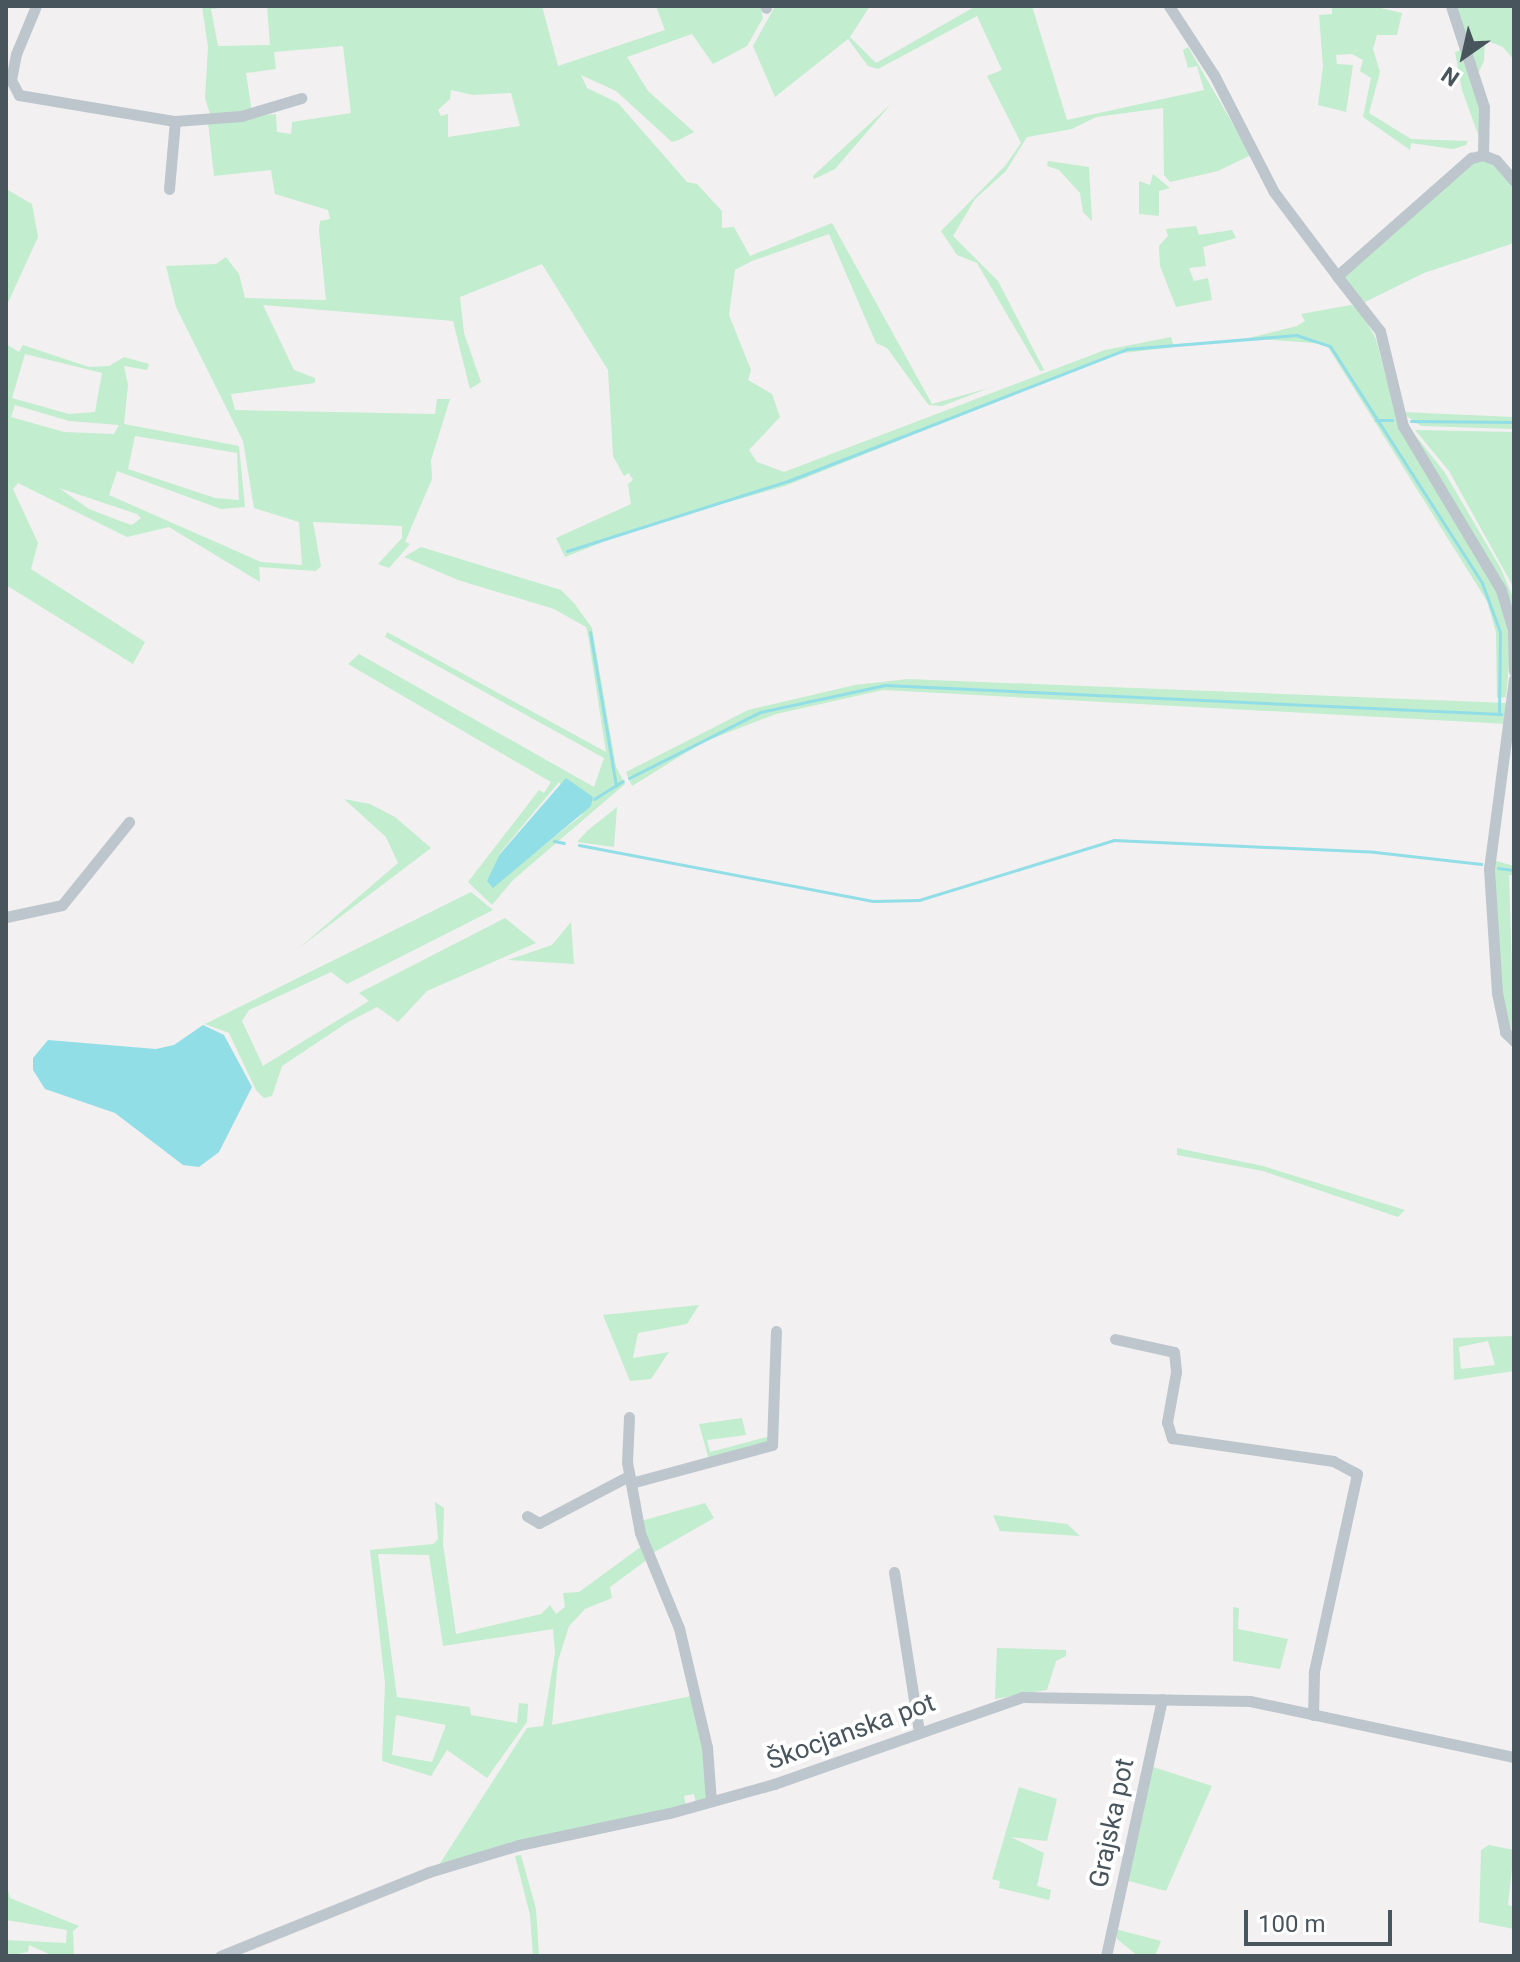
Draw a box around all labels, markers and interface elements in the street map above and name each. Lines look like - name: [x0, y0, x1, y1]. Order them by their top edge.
- north arrow: [1424, 16, 1504, 96]
- text: N: [1437, 62, 1464, 91]
- street label: Škocjanska pot: [763, 1687, 939, 1777]
- street label: Grajska pot: [1083, 1755, 1141, 1891]
- scale bar: [1248, 1894, 1396, 1944]
- text: 100 m: [1258, 1910, 1325, 1938]

